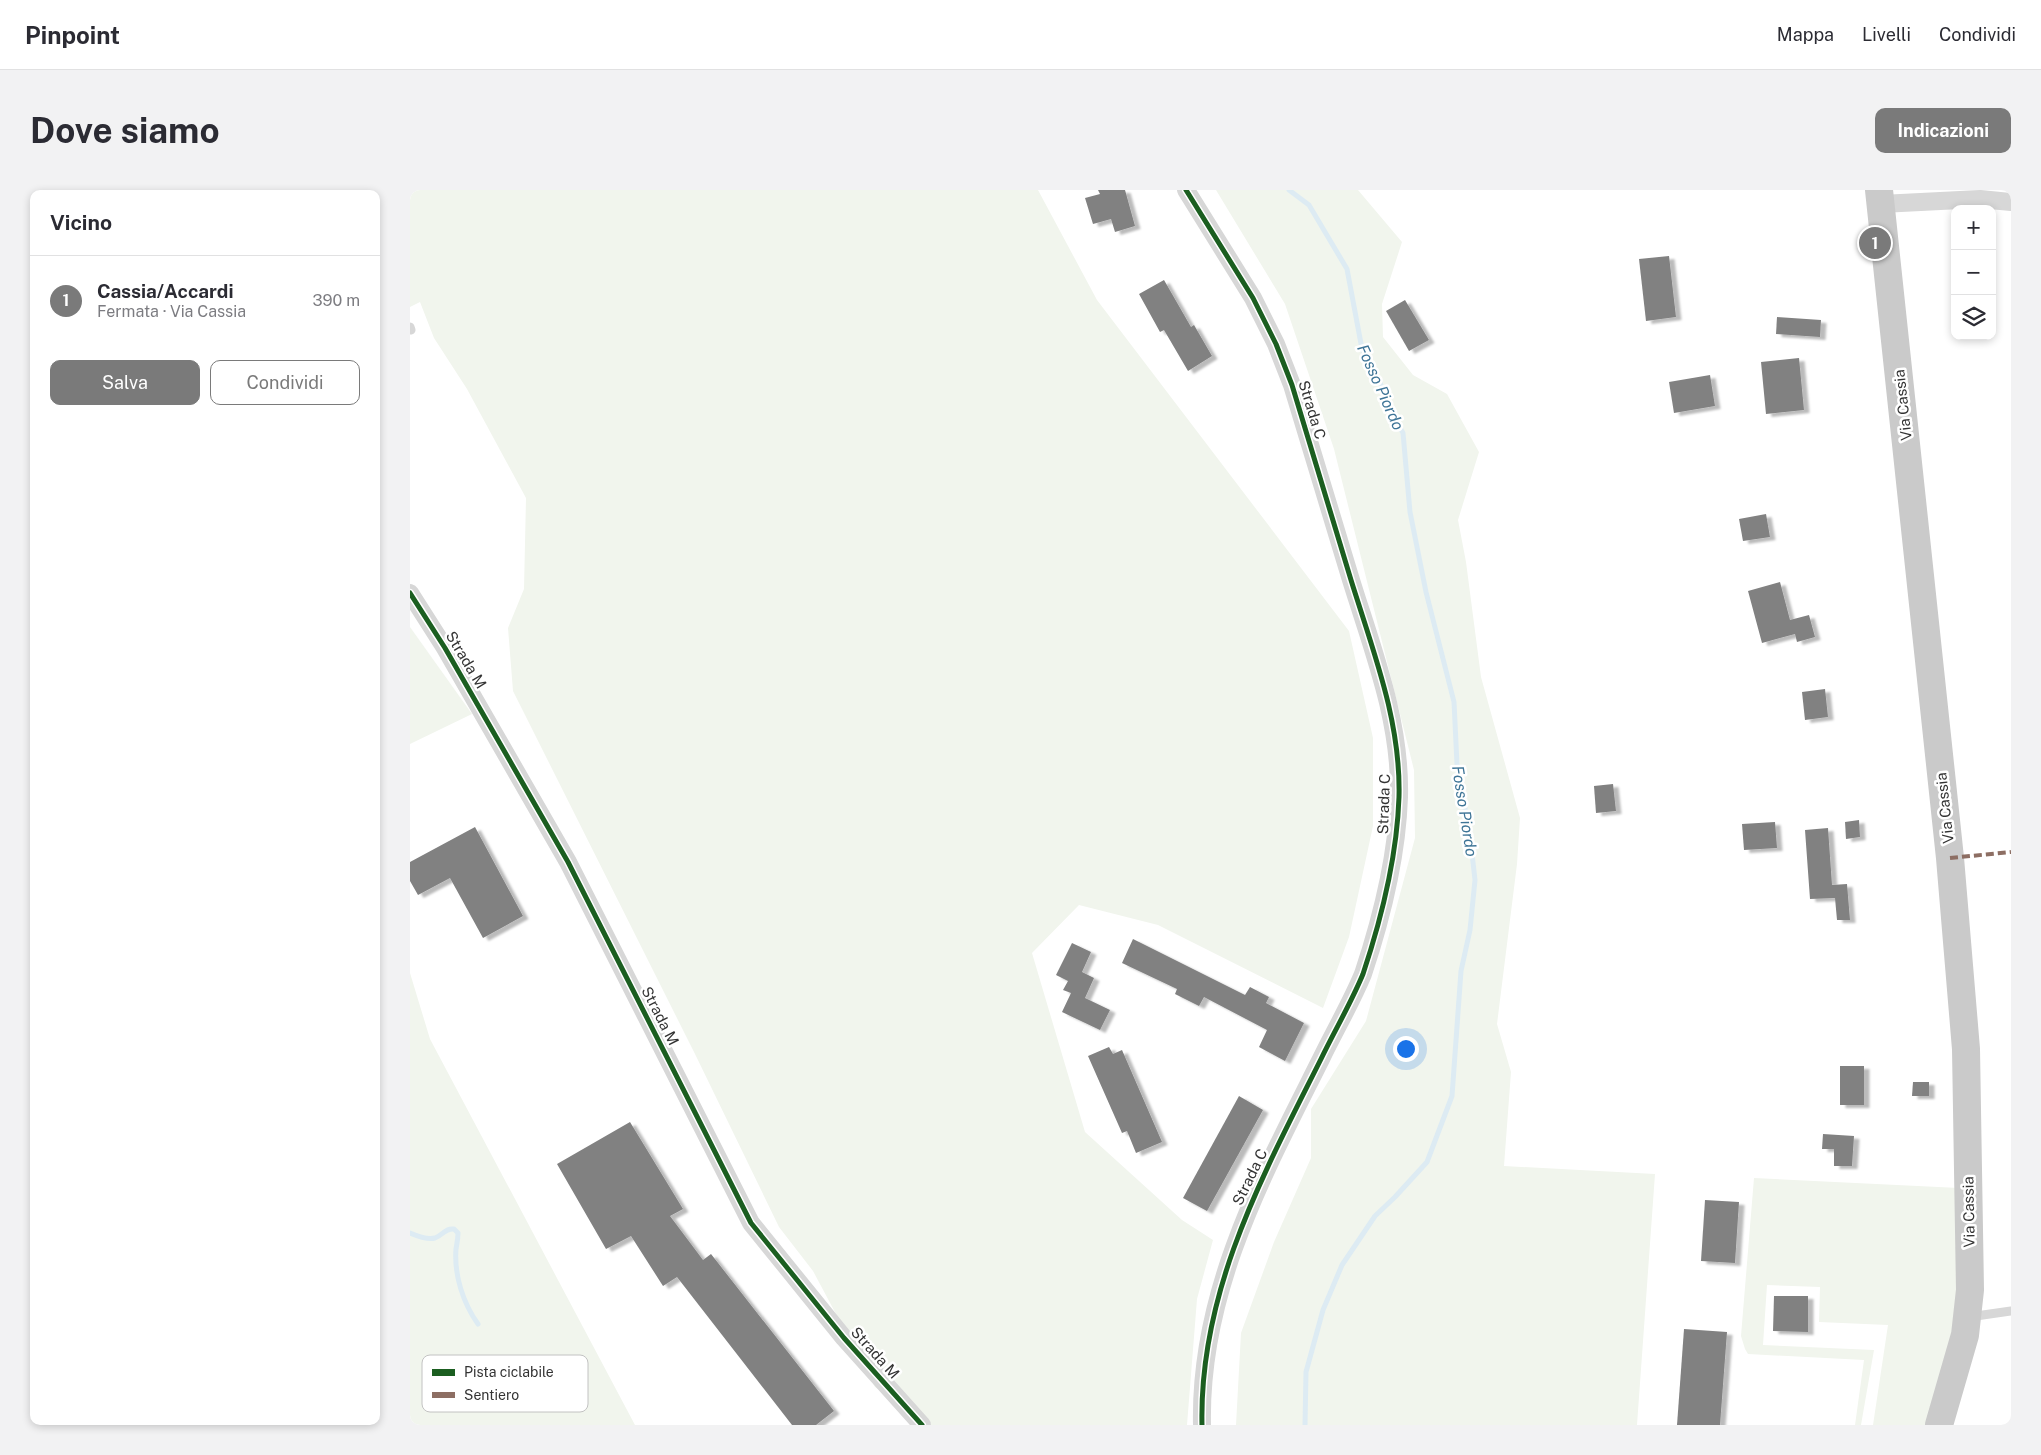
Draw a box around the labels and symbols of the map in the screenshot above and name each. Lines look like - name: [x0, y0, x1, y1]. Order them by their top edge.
- pin: 1: [1859, 224, 1891, 262]
- water label: Fosso Piordo: [1353, 341, 1408, 433]
- street label: Via Cassia: [1890, 369, 1915, 441]
- street label: Strada C: [1295, 378, 1329, 441]
- street label: Strada M: [443, 628, 490, 691]
- water label: Fosso Piordo: [1448, 764, 1481, 858]
- street label: Via Cassia: [1932, 772, 1957, 844]
- street label: Strada C: [1374, 773, 1393, 835]
- street label: Strada M: [638, 984, 682, 1048]
- your location: [1393, 1036, 1419, 1062]
- street label: Strada C: [1229, 1146, 1270, 1208]
- street label: Via Cassia: [1959, 1176, 1978, 1248]
- street label: Strada M: [848, 1323, 903, 1382]
- legend: [422, 1355, 588, 1412]
- text: Pista ciclabile: [464, 1364, 554, 1380]
- text: Sentiero: [464, 1387, 519, 1403]

